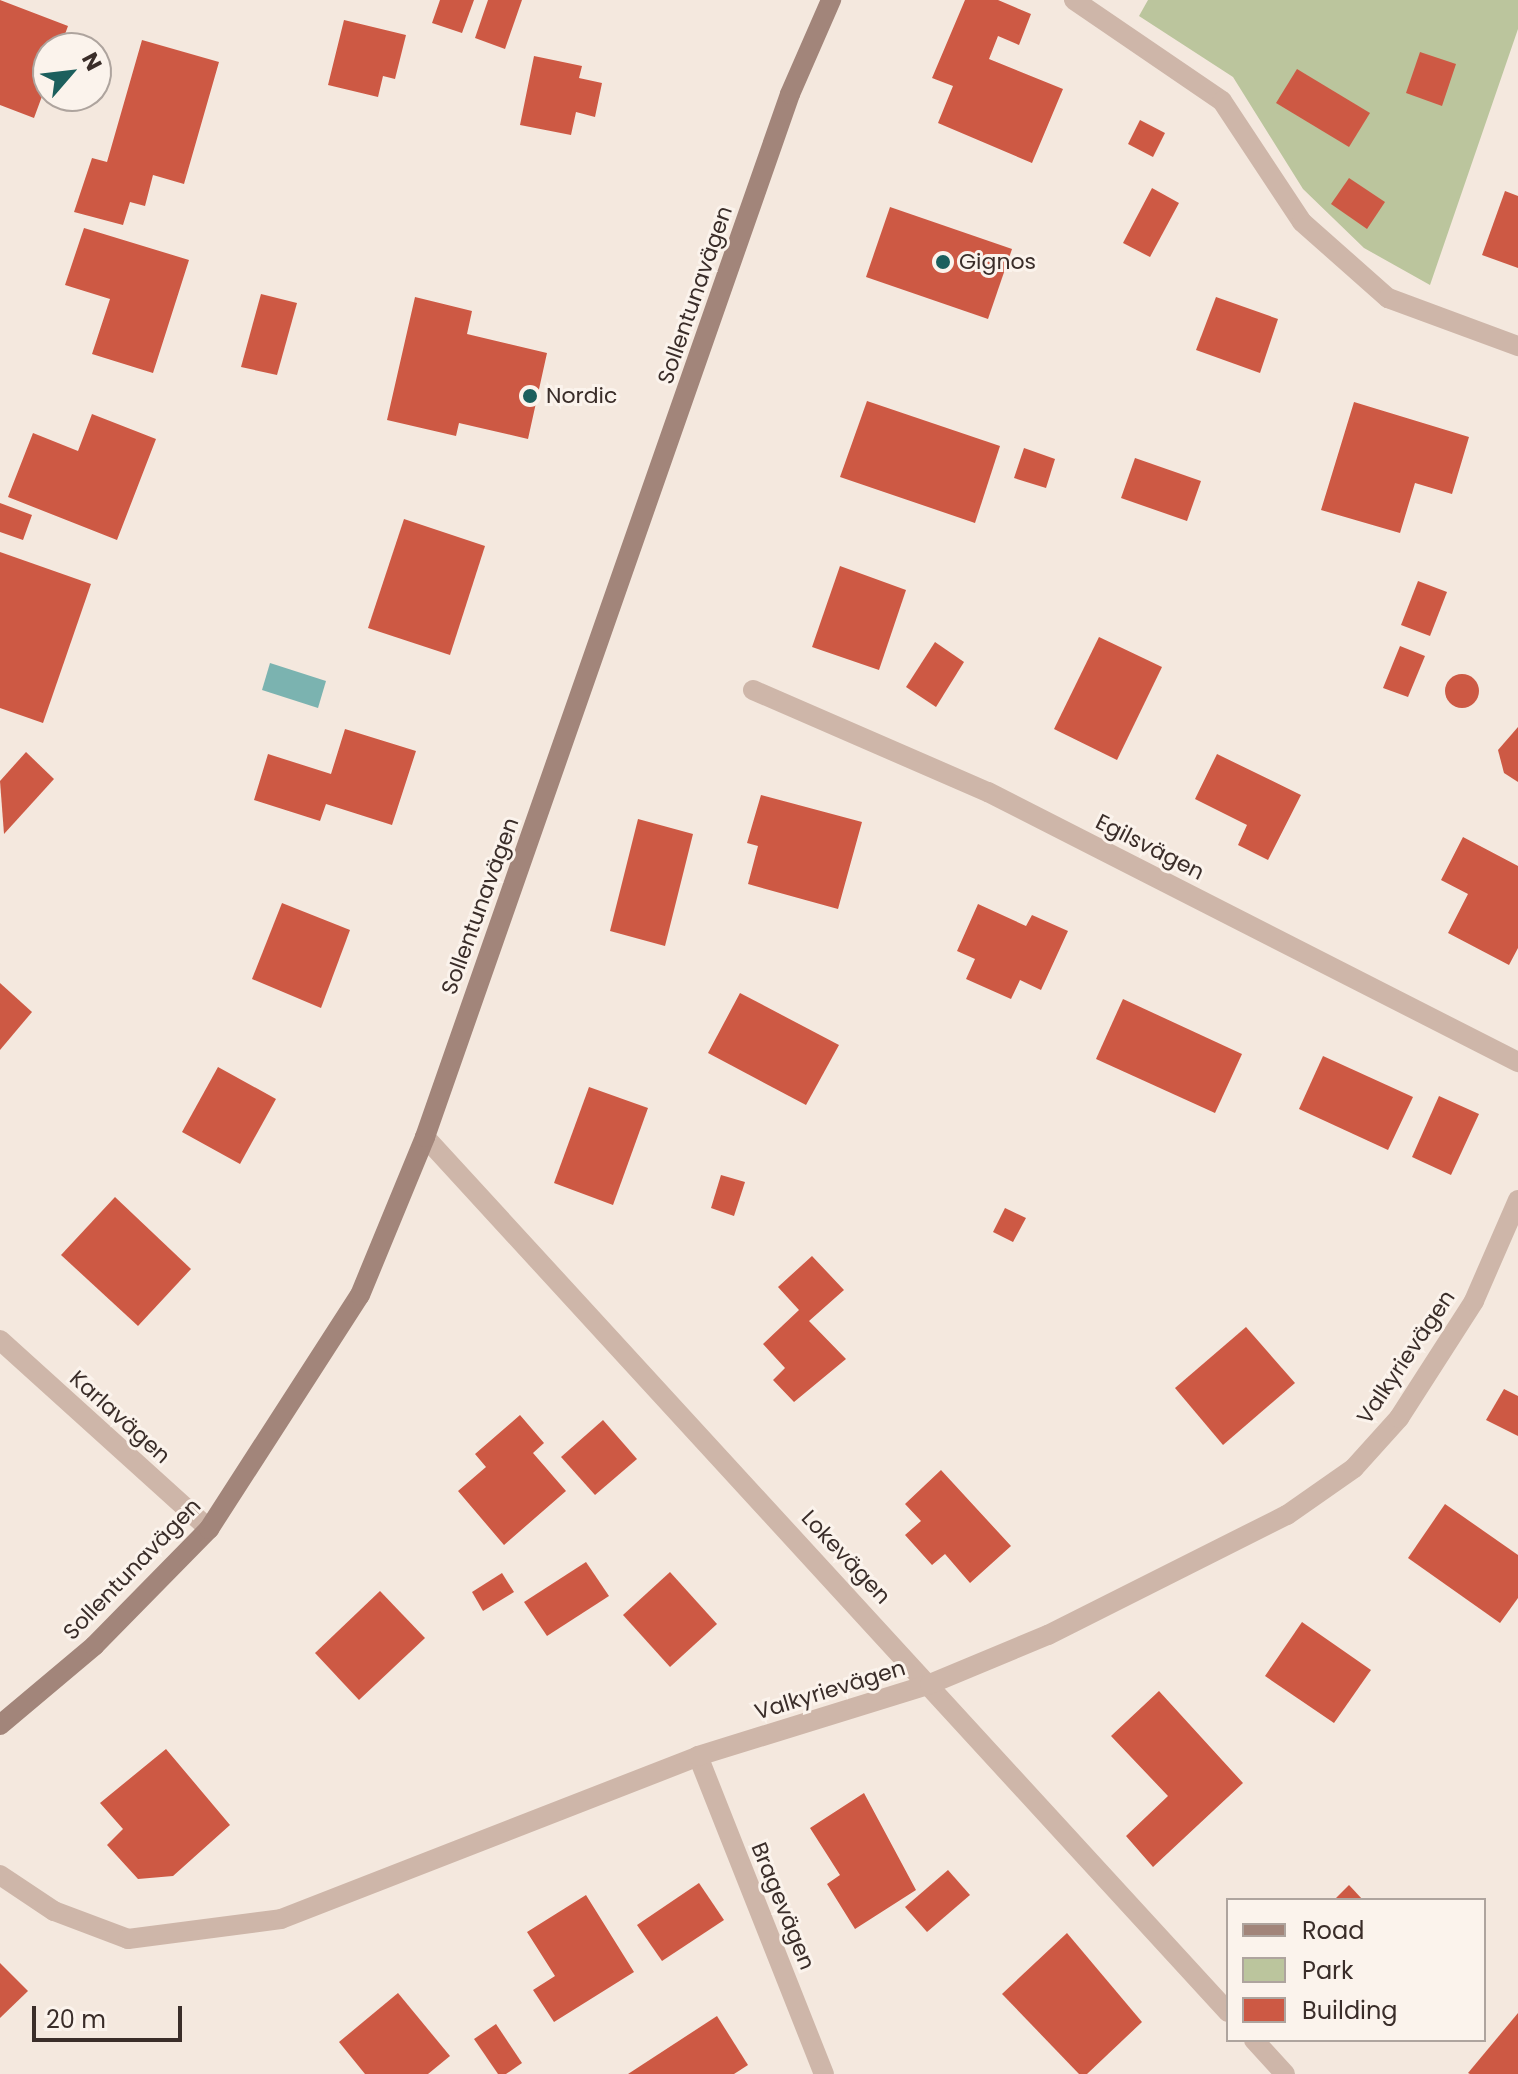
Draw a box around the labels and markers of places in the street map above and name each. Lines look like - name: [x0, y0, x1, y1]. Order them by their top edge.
- place label: Gignos: [959, 249, 1036, 275]
- marker: Gignos: [934, 253, 952, 271]
- place label: Nordic: [546, 383, 617, 409]
- marker: Nordic: [521, 387, 539, 405]

